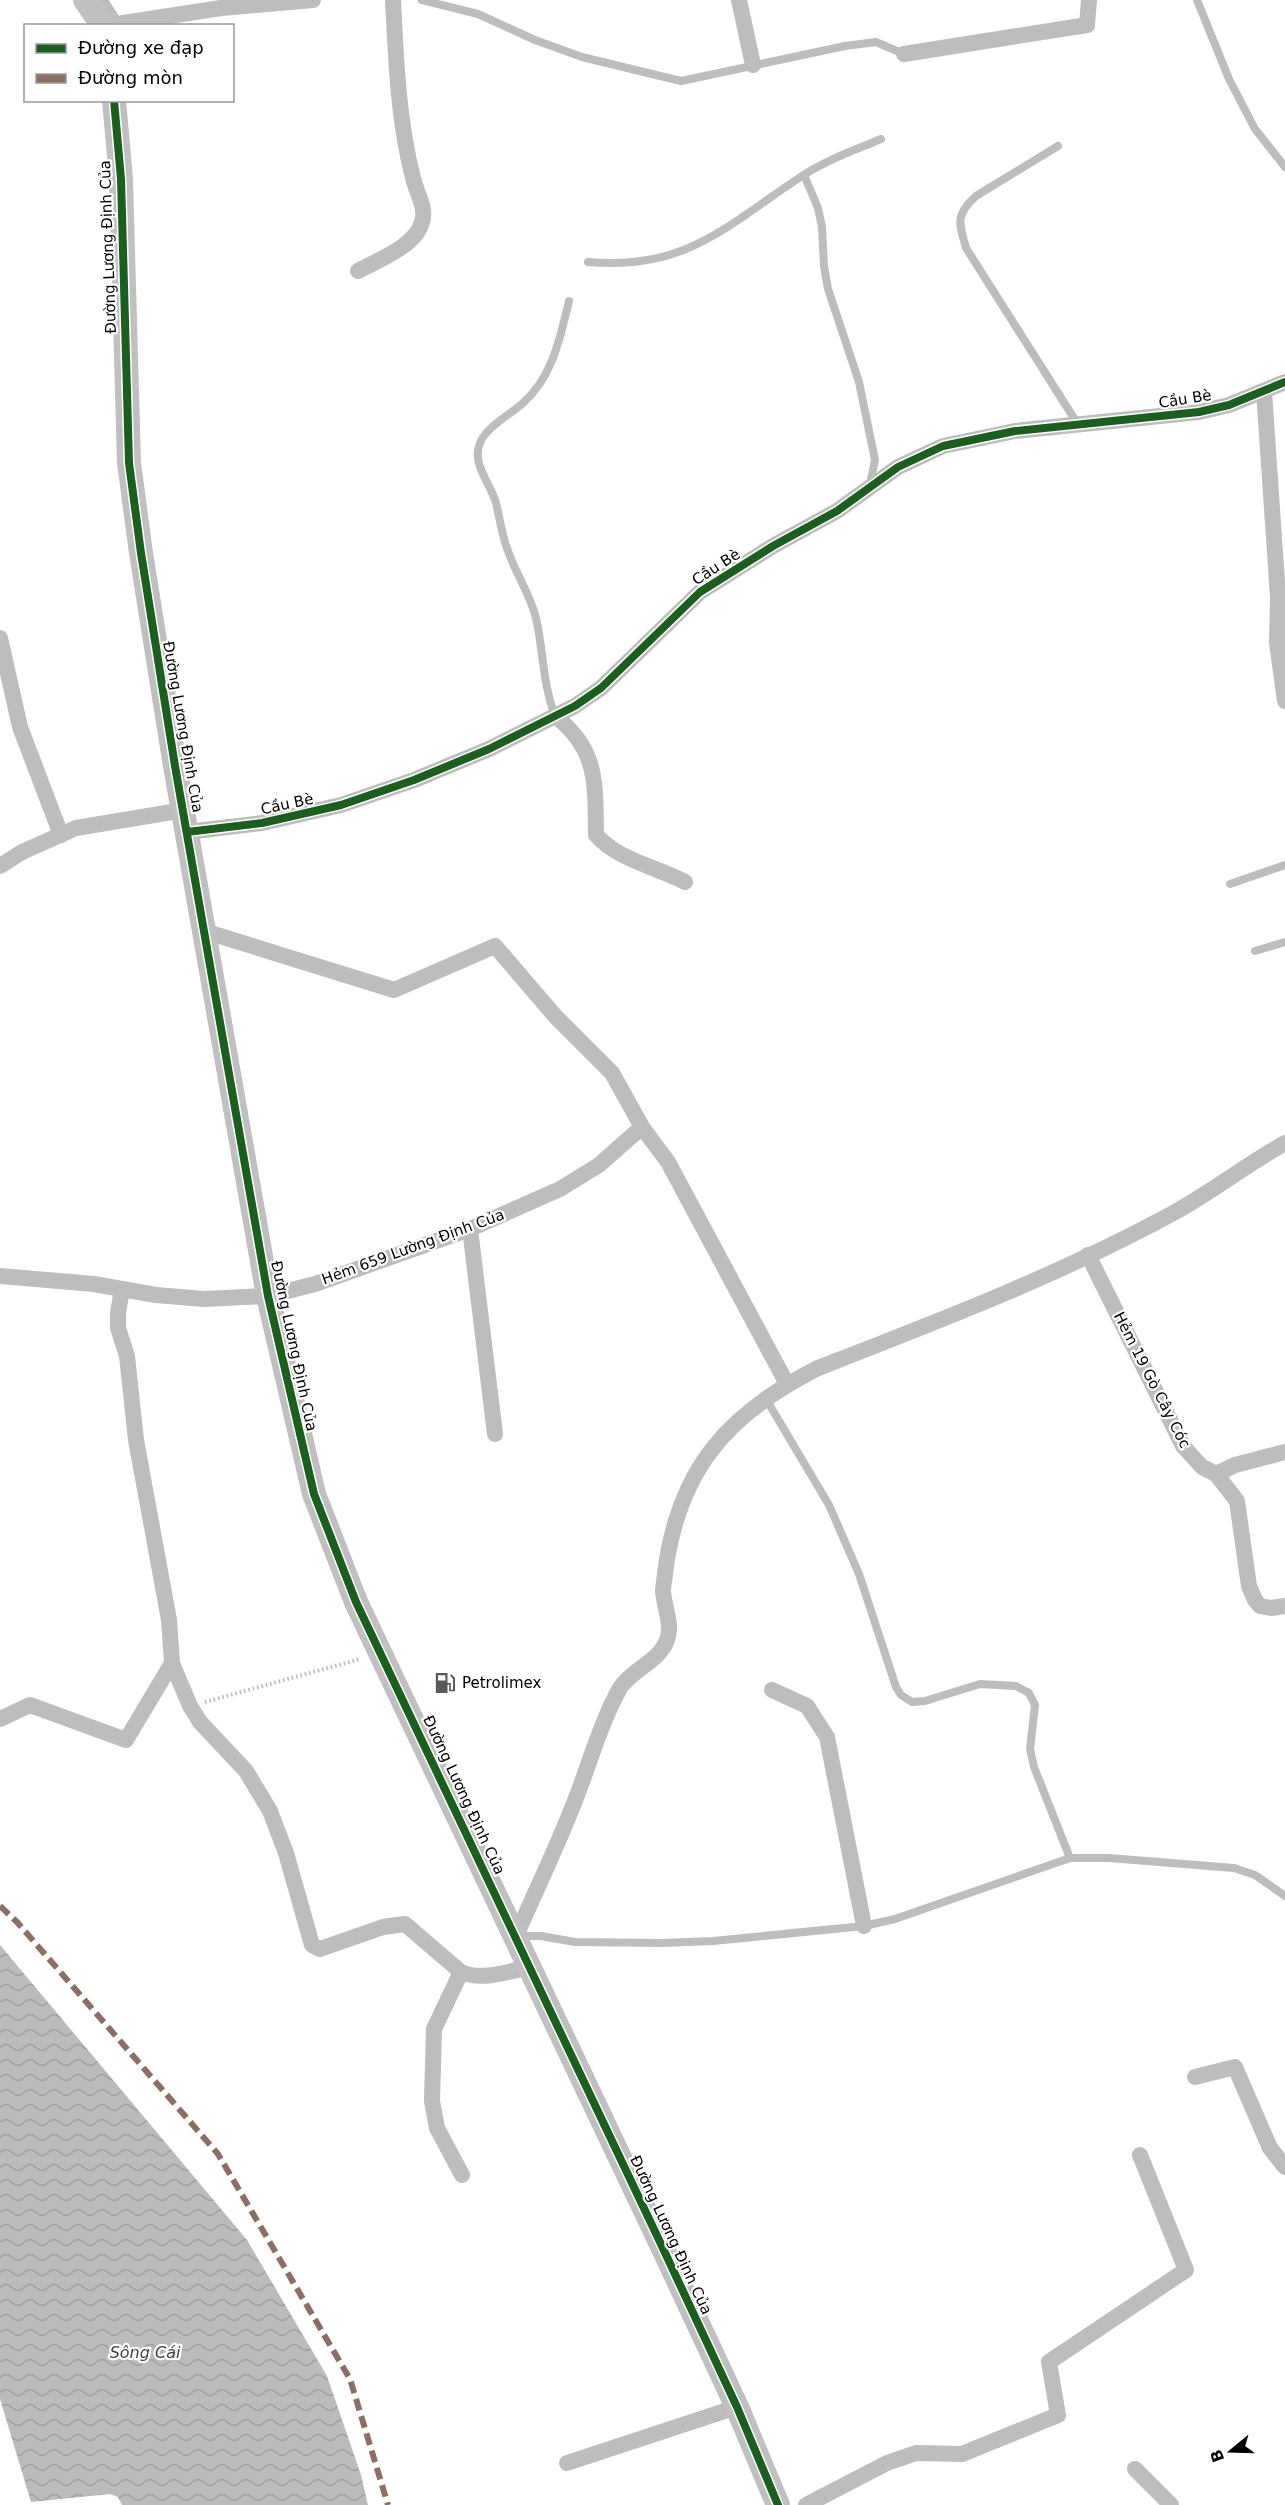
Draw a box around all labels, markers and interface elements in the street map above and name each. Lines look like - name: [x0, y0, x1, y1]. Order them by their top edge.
- legend: [24, 24, 234, 102]
- text: Đường xe đạp: [78, 37, 204, 58]
- text: Đường mòn: [78, 67, 183, 88]
- street label: Đường Lương Định Của: [96, 160, 120, 334]
- street label: Cầu Bè: [1157, 386, 1213, 412]
- street label: Cầu Bè: [689, 545, 743, 589]
- street label: Đường Lương Định Của: [159, 640, 207, 814]
- street label: Cầu Bè: [259, 790, 315, 818]
- street label: Hẻm 659 Lường Định Của: [319, 1206, 507, 1288]
- street label: Đường Lương Định Của: [267, 1259, 321, 1433]
- street label: Hẻm 19 Gò Cây Cóc: [1110, 1309, 1194, 1451]
- fuel station icon: Petrolimex: [433, 1671, 457, 1695]
- place label: Petrolimex: [462, 1674, 542, 1692]
- street label: Đường Lương Định Của: [419, 1712, 509, 1878]
- street label: Đường Lương Định Của: [626, 2152, 716, 2318]
- water label: Sông Cái: [110, 2343, 181, 2362]
- north arrow: [1201, 2421, 1261, 2481]
- text: B: [1206, 2447, 1228, 2465]

